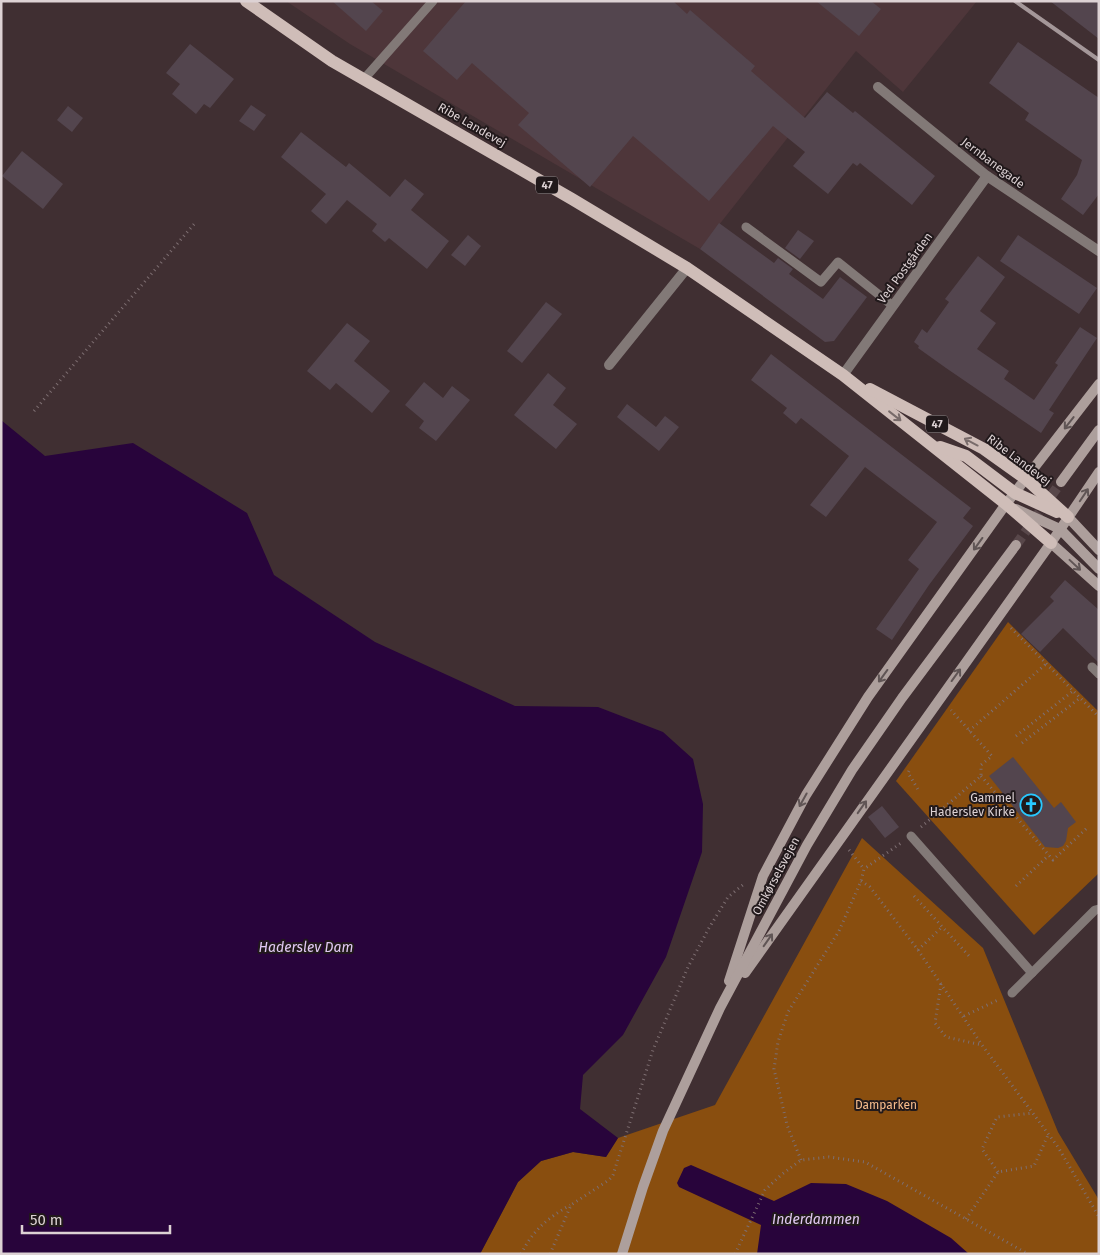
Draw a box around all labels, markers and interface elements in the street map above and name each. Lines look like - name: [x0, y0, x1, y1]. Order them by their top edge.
- street label: Ribe Landevej: [435, 100, 509, 150]
- street label: Jernbanegade: [959, 135, 1027, 191]
- road number: 47: [536, 176, 558, 194]
- street label: Ved Postgården: [875, 230, 935, 306]
- one-way arrow: [888, 411, 901, 422]
- road number: 47: [926, 416, 948, 432]
- one-way arrow: [1064, 416, 1074, 430]
- street label: Ribe Landevej: [984, 431, 1054, 489]
- one-way arrow: [964, 437, 979, 446]
- one-way arrow: [1079, 488, 1089, 502]
- one-way arrow: [973, 537, 983, 551]
- one-way arrow: [1068, 559, 1081, 570]
- one-way arrow: [951, 668, 961, 682]
- one-way arrow: [878, 669, 888, 683]
- place label: Gammel Haderslev Kirke: [930, 791, 1015, 819]
- one-way arrow: [798, 792, 808, 806]
- church icon: Gammel Haderslev Kirke: [1019, 793, 1043, 817]
- one-way arrow: [857, 800, 867, 814]
- street label: Omkørselsvejen: [750, 835, 802, 917]
- one-way arrow: [763, 933, 773, 947]
- water label: Haderslev Dam: [259, 939, 353, 956]
- park label: Damparken: [855, 1098, 917, 1112]
- scale bar: [22, 1202, 170, 1234]
- text: 50 m: [30, 1211, 63, 1229]
- water label: Inderdammen: [772, 1211, 860, 1228]

